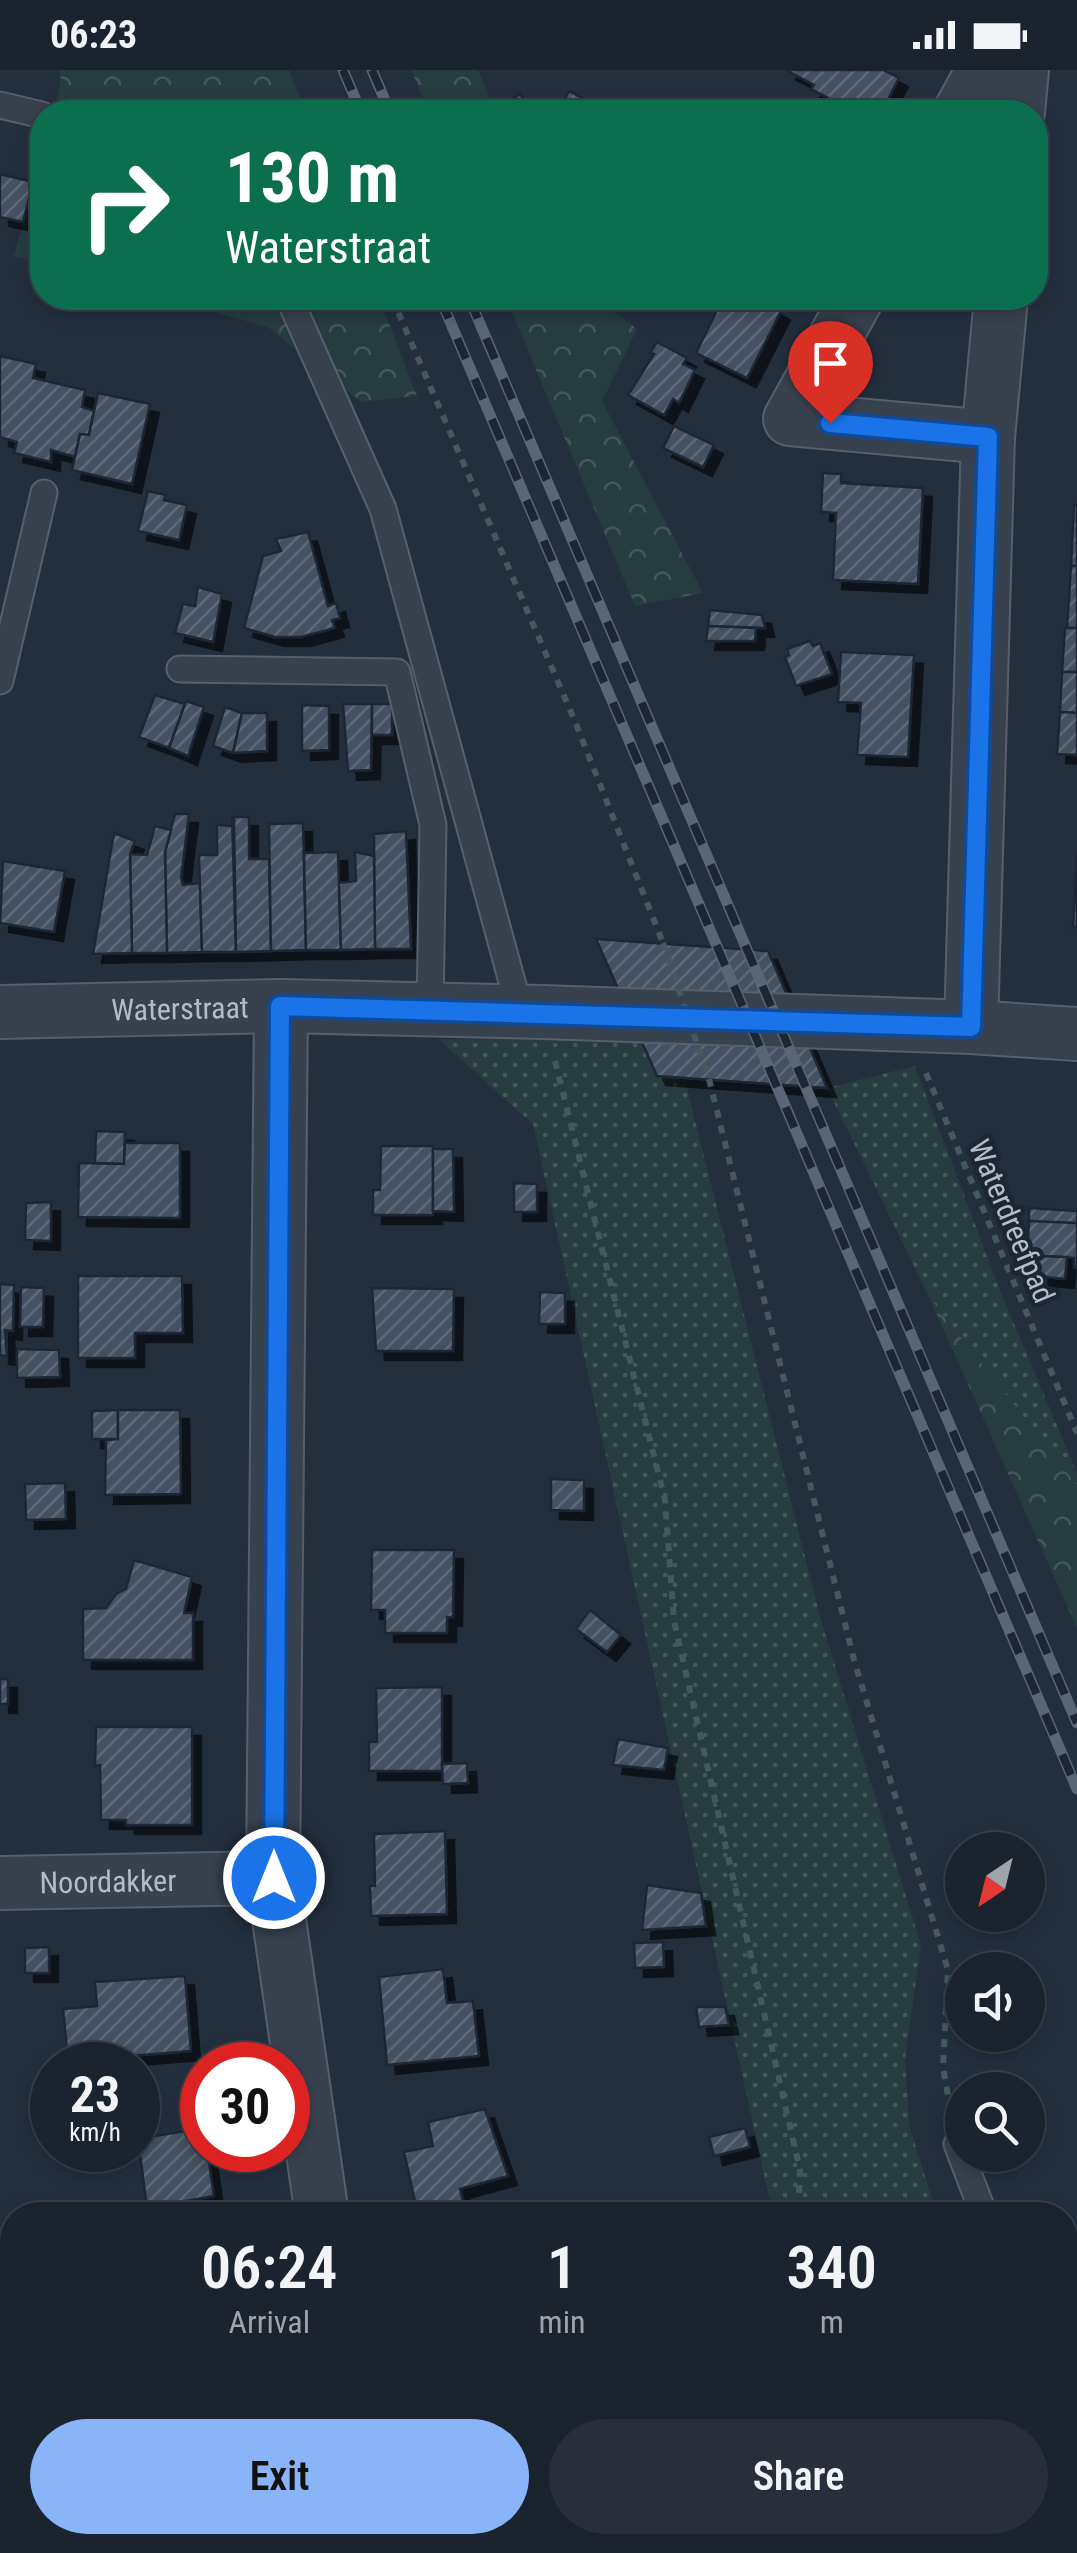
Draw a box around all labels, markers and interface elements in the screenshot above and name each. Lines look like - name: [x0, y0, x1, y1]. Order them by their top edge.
- text: 06:23: [50, 13, 137, 57]
- text: 130 m: [225, 137, 399, 219]
- icon: right: [60, 140, 190, 270]
- text: Waterstraat: [225, 221, 431, 274]
- pin: [788, 321, 873, 424]
- icon: arrive: [803, 336, 858, 391]
- street label: Waterstraat: [111, 989, 249, 1027]
- street label: Waterdreefpad: [962, 1134, 1062, 1308]
- position arrow: [222, 1826, 326, 1930]
- north arrow: [945, 1832, 1045, 1932]
- map controls: [945, 1832, 1045, 2172]
- street label: Noordakker: [39, 1862, 177, 1900]
- button: sound: [945, 1952, 1045, 2052]
- speed limit sign: 30: [180, 2042, 310, 2172]
- text: 23: [70, 2066, 120, 2124]
- button: search: [945, 2072, 1045, 2172]
- text: km/h: [69, 2118, 121, 2147]
- text: 06:24: [201, 2232, 338, 2303]
- text: 1: [547, 2232, 577, 2303]
- text: 340: [786, 2232, 877, 2303]
- text: Arrival: [229, 2303, 310, 2341]
- text: min: [539, 2303, 585, 2341]
- text: m: [820, 2303, 844, 2341]
- button: Exit: [30, 2419, 529, 2534]
- button: Share: [549, 2419, 1048, 2534]

